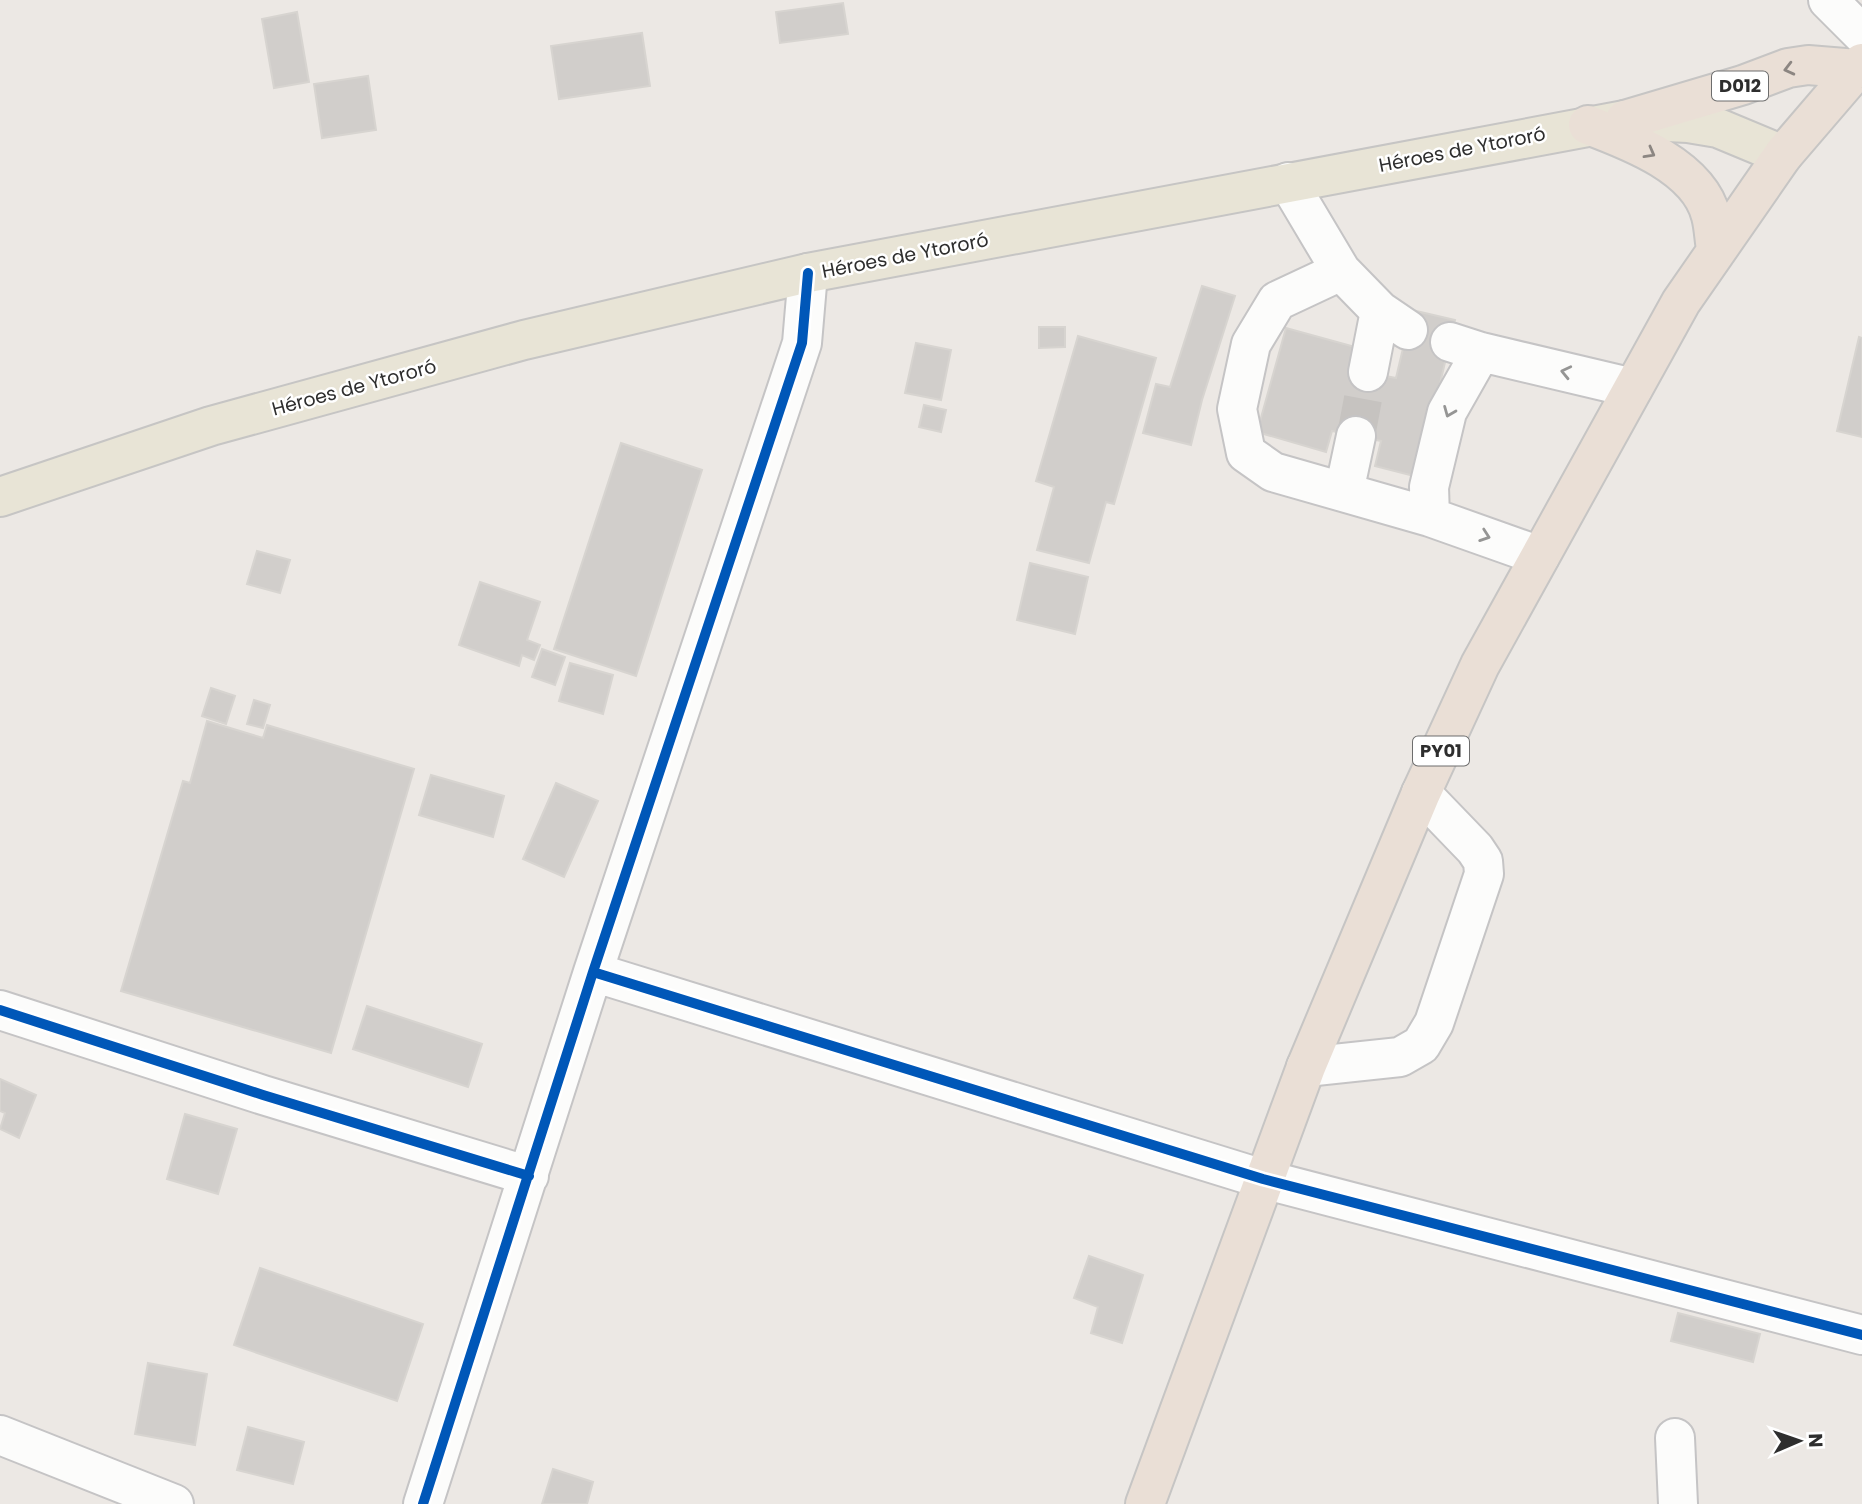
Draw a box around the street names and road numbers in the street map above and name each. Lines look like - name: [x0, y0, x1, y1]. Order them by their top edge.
- road number: D012: [1712, 72, 1768, 100]
- street label: Héroes de Ytororó: [1376, 120, 1548, 179]
- street label: Héroes de Ytororó: [819, 226, 991, 285]
- street label: Héroes de Ytororó: [269, 353, 439, 422]
- road number: PY01: [1413, 736, 1469, 766]

